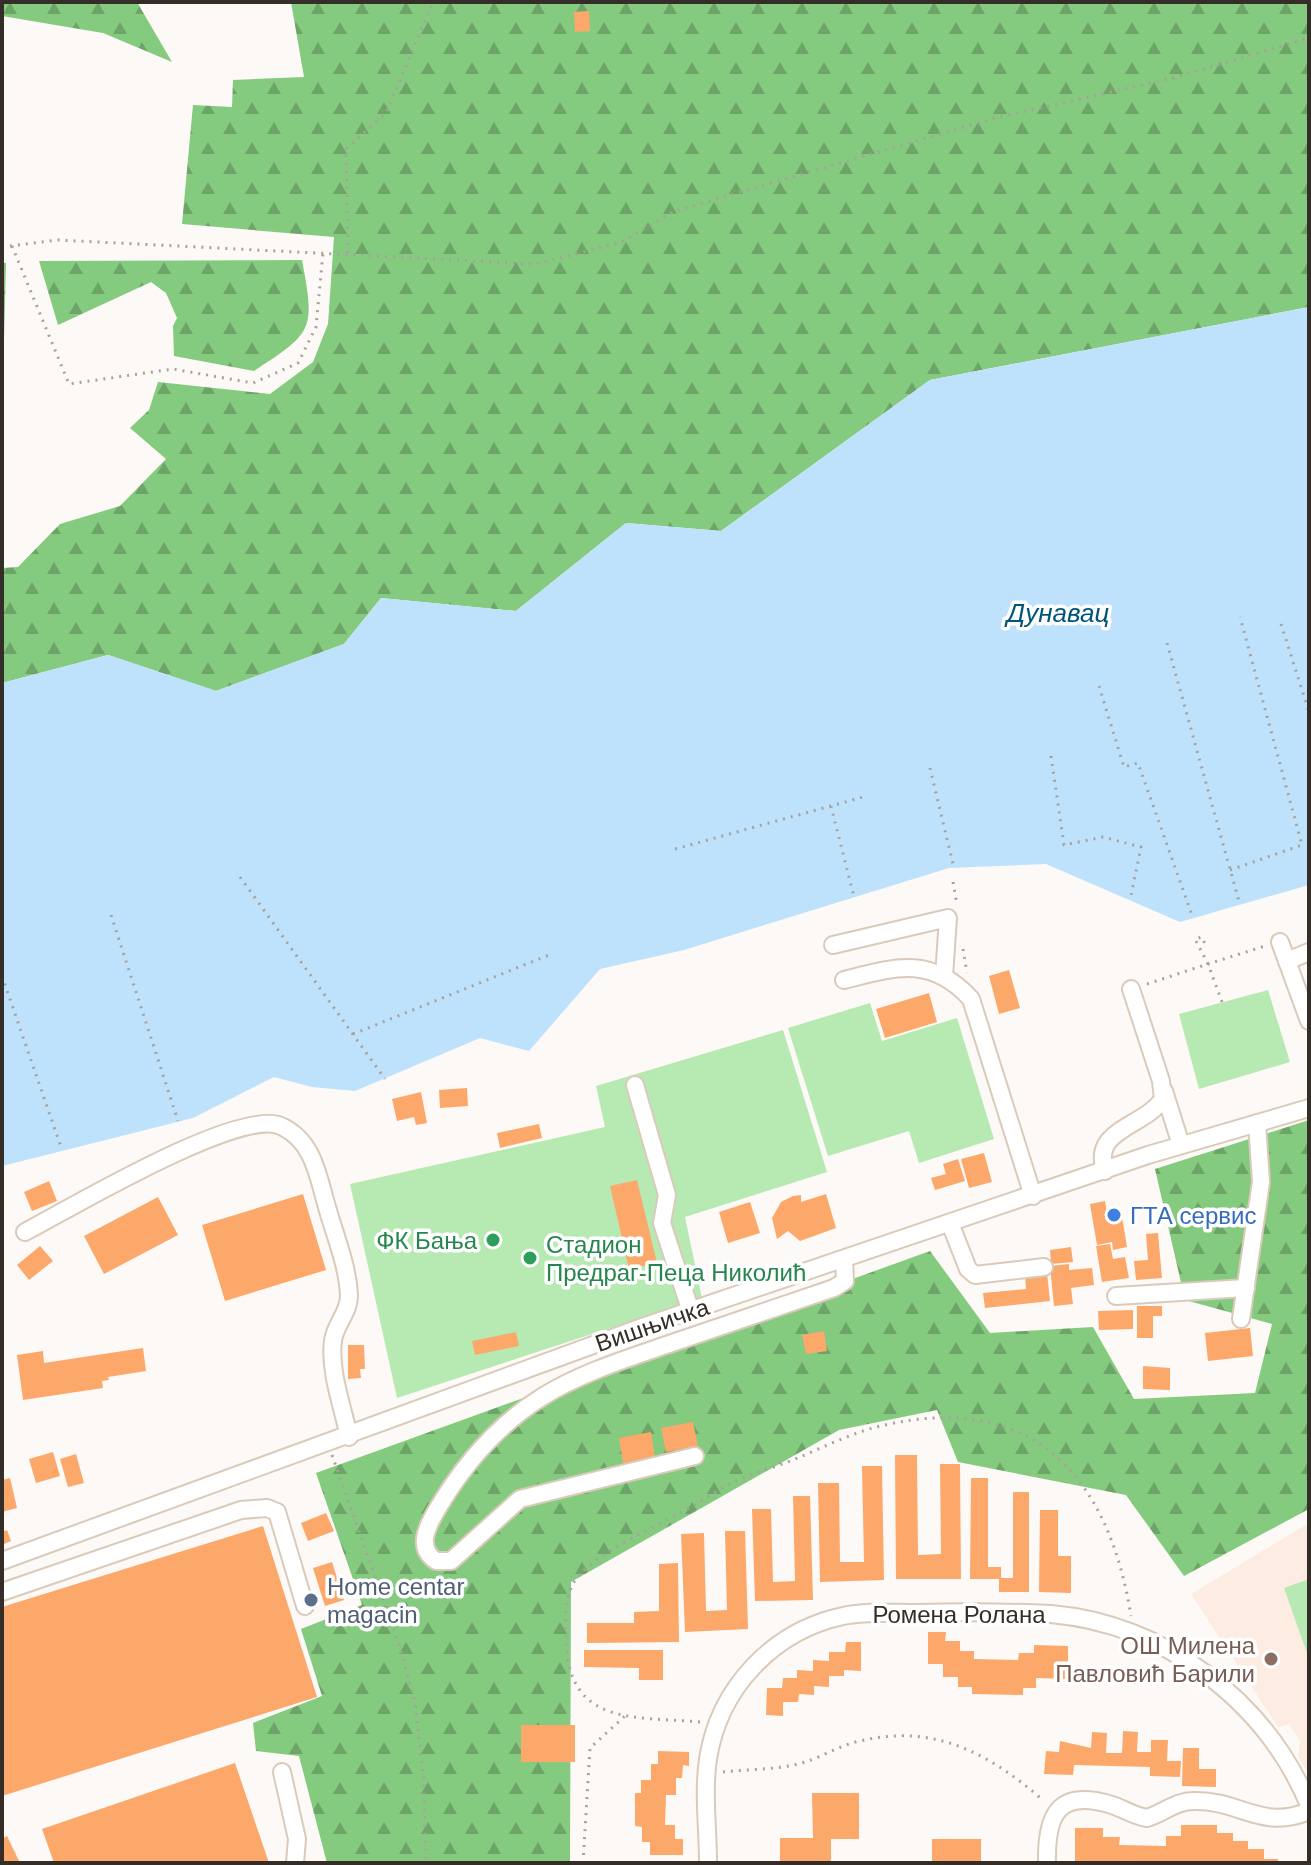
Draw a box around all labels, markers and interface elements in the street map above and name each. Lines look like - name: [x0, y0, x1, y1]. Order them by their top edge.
- water label: Дунавац: [1004, 598, 1109, 628]
- place label: ГТА сервис: [1130, 1202, 1256, 1229]
- marker: ГТА сервис: [1105, 1206, 1123, 1224]
- place label: ФК Бања: [376, 1227, 478, 1254]
- marker: ФК Бања: [484, 1231, 502, 1249]
- place label: Стадион Предраг-Пеца Николић: [546, 1231, 806, 1286]
- marker: Стадион Предраг-Пеца Николић: [521, 1249, 539, 1267]
- street label: Вишњичка: [592, 1293, 713, 1357]
- place label: Home centar magacin: [327, 1573, 464, 1628]
- marker: Home centar magacin: [302, 1591, 320, 1609]
- street label: Ромена Ролана: [872, 1601, 1046, 1628]
- place label: ОШ Милена Павловић Барили: [1055, 1632, 1256, 1687]
- marker: ОШ Милена Павловић Барили: [1262, 1650, 1280, 1668]

